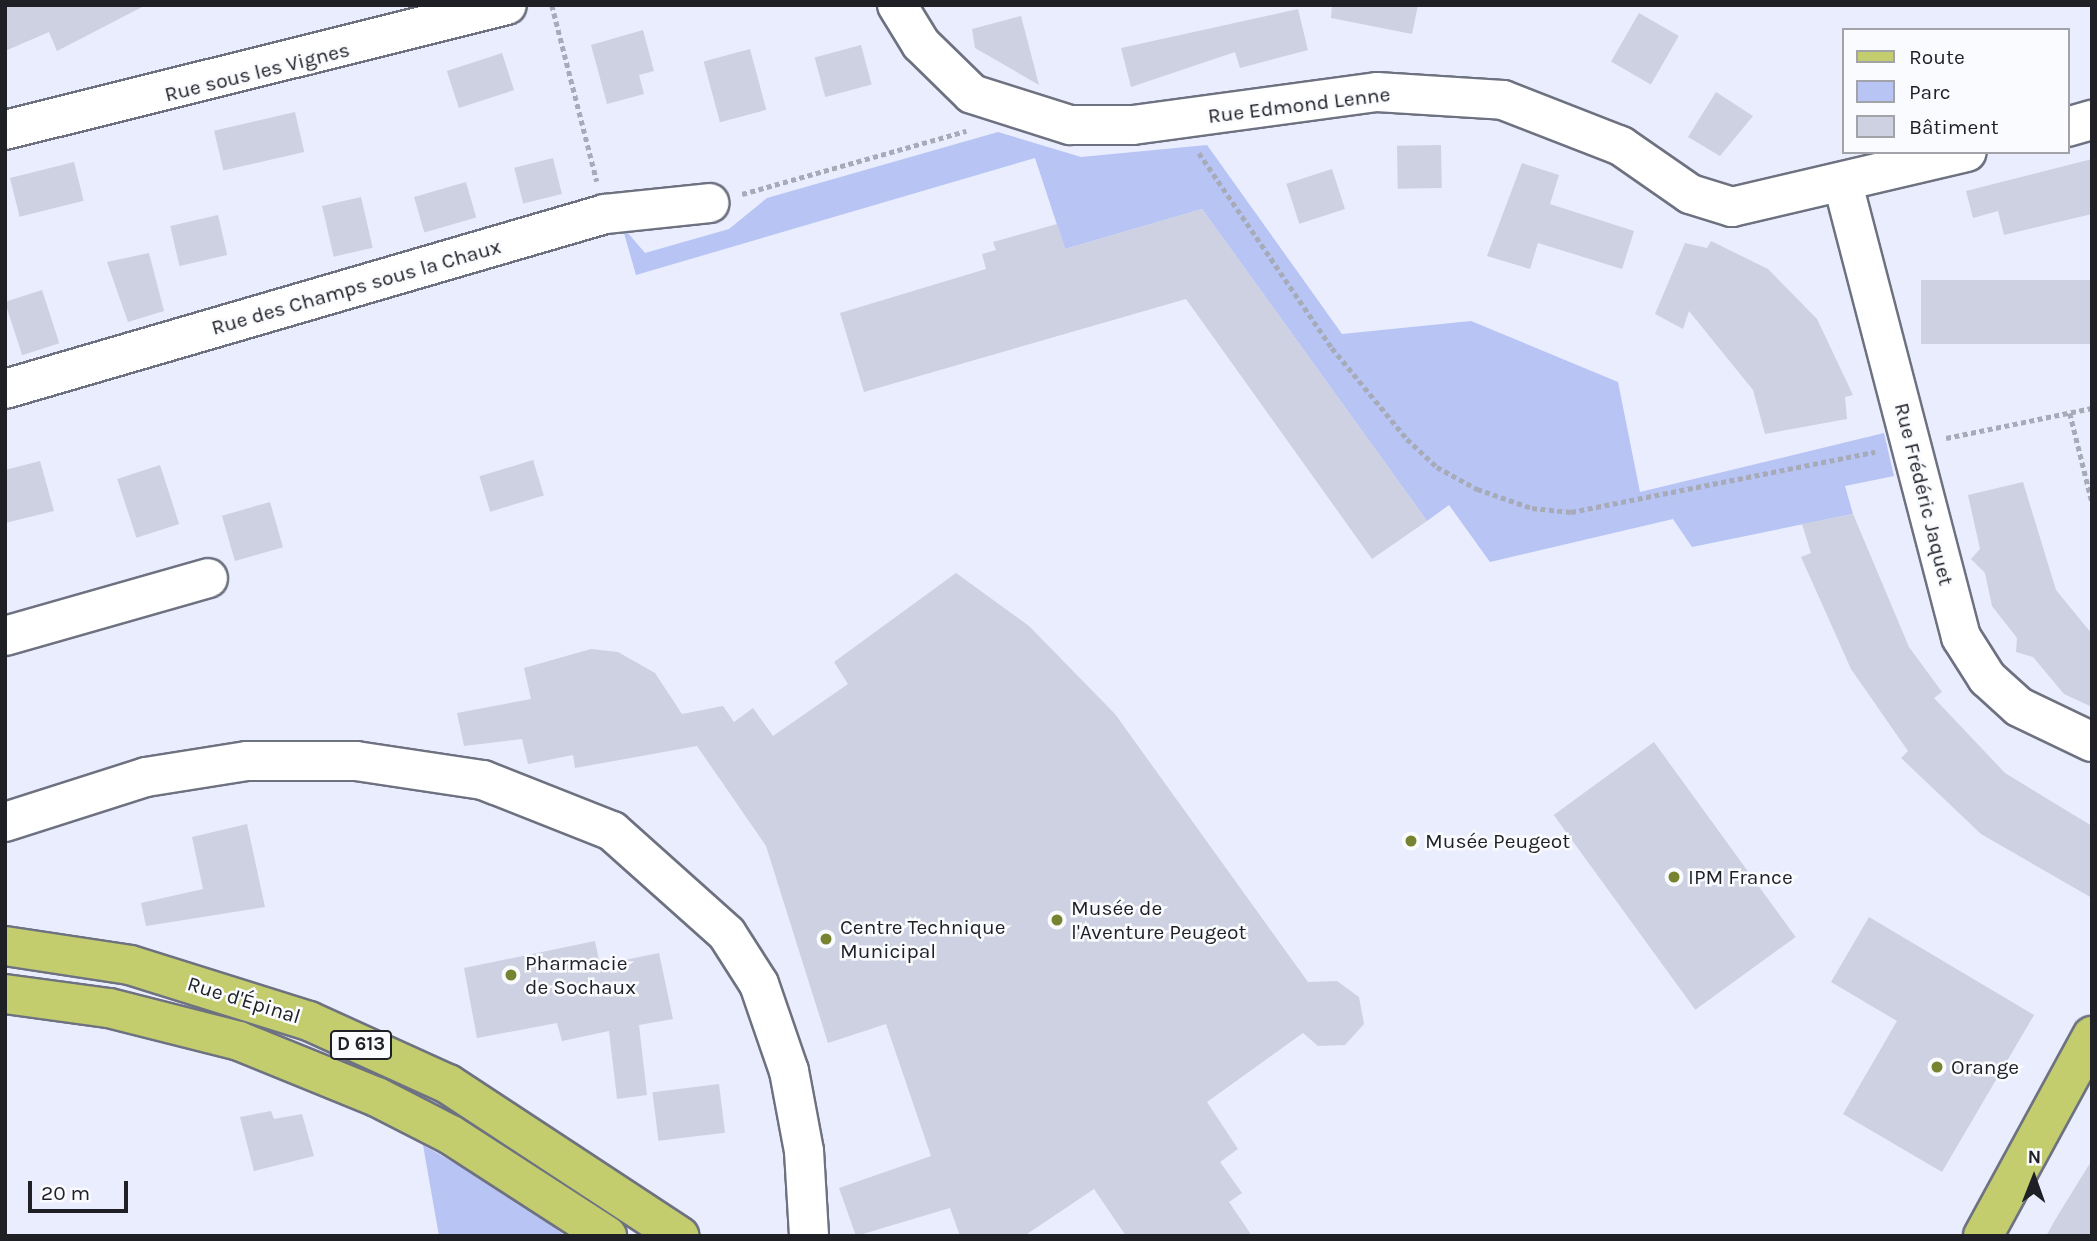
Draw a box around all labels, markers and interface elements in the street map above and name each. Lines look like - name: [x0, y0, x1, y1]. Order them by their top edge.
- legend: [1842, 28, 2069, 154]
- street label: Rue sous les Vignes: [162, 37, 352, 107]
- text: Route: [1909, 45, 1965, 69]
- text: Parc: [1909, 80, 1951, 104]
- street label: Rue Edmond Lenne: [1206, 81, 1392, 129]
- text: Bâtiment: [1909, 115, 1999, 139]
- street label: Rue des Champs sous la Chaux: [208, 234, 504, 340]
- street label: Rue Frédéric Jaquet: [1889, 400, 1959, 588]
- place label: Musée Peugeot: [1425, 828, 1570, 854]
- marker: Musée Peugeot: [1403, 833, 1419, 849]
- place label: IPM France: [1688, 864, 1793, 890]
- marker: IPM France: [1666, 869, 1682, 885]
- place label: Musée de l'Aventure Peugeot: [1071, 895, 1246, 945]
- marker: Musée de l'Aventure Peugeot: [1049, 912, 1065, 928]
- place label: Centre Technique Municipal: [840, 914, 1006, 964]
- marker: Centre Technique Municipal: [818, 931, 834, 947]
- place label: Pharmacie de Sochaux: [525, 950, 636, 1000]
- marker: Pharmacie de Sochaux: [503, 967, 519, 983]
- street label: Rue d'Épinal: [184, 971, 304, 1029]
- road number: D 613: [330, 1030, 392, 1060]
- place label: Orange: [1951, 1054, 2019, 1080]
- marker: Orange: [1929, 1059, 1945, 1075]
- north arrow: [1999, 1143, 2069, 1213]
- text: N: [2027, 1146, 2041, 1168]
- scale bar: [32, 1168, 131, 1212]
- text: 20 m: [41, 1181, 90, 1205]

